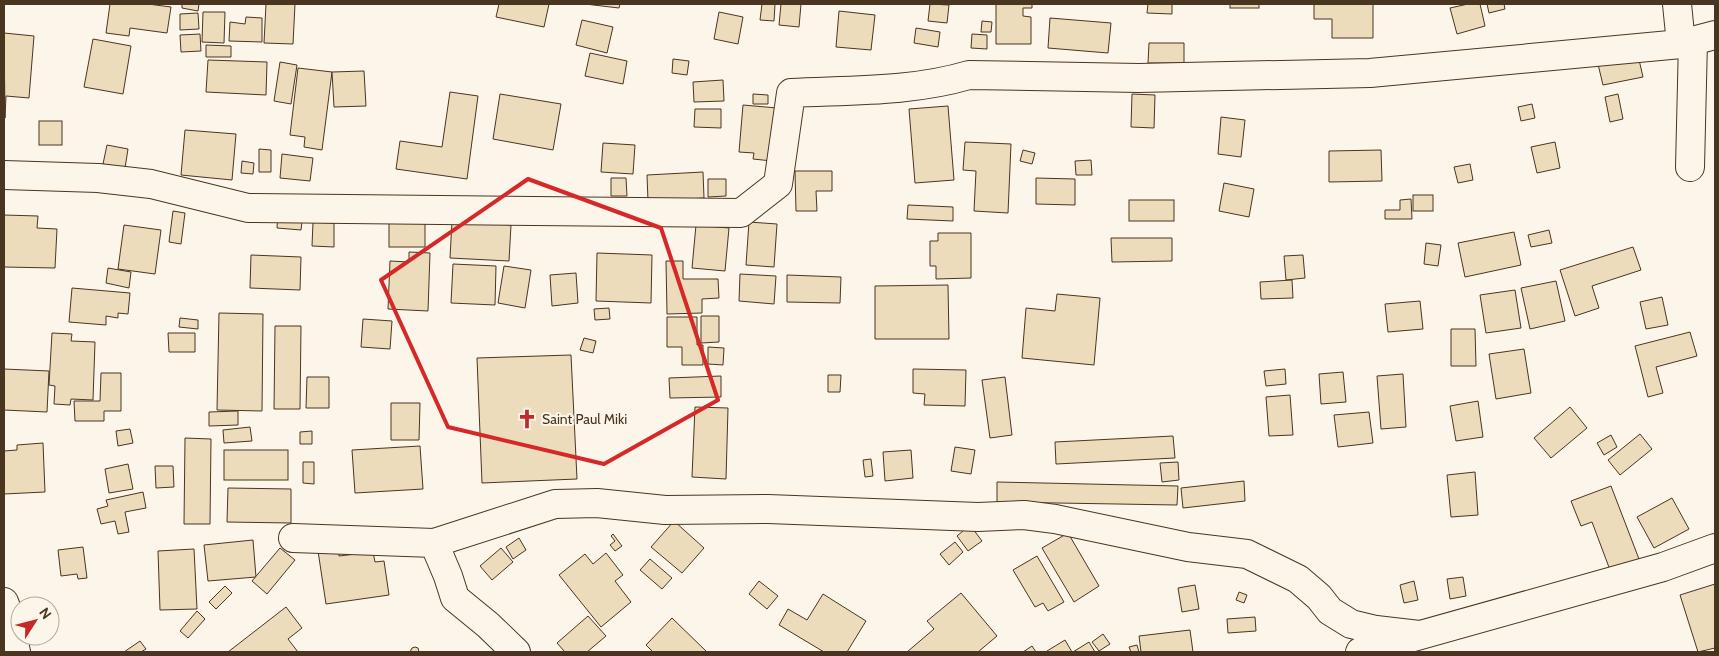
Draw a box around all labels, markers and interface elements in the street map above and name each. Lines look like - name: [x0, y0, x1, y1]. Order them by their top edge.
- church icon: Saint Paul Miki: [516, 408, 538, 430]
- place label: Saint Paul Miki: [542, 410, 627, 428]
- north arrow: [10, 596, 60, 646]
- text: N: [35, 604, 56, 623]

